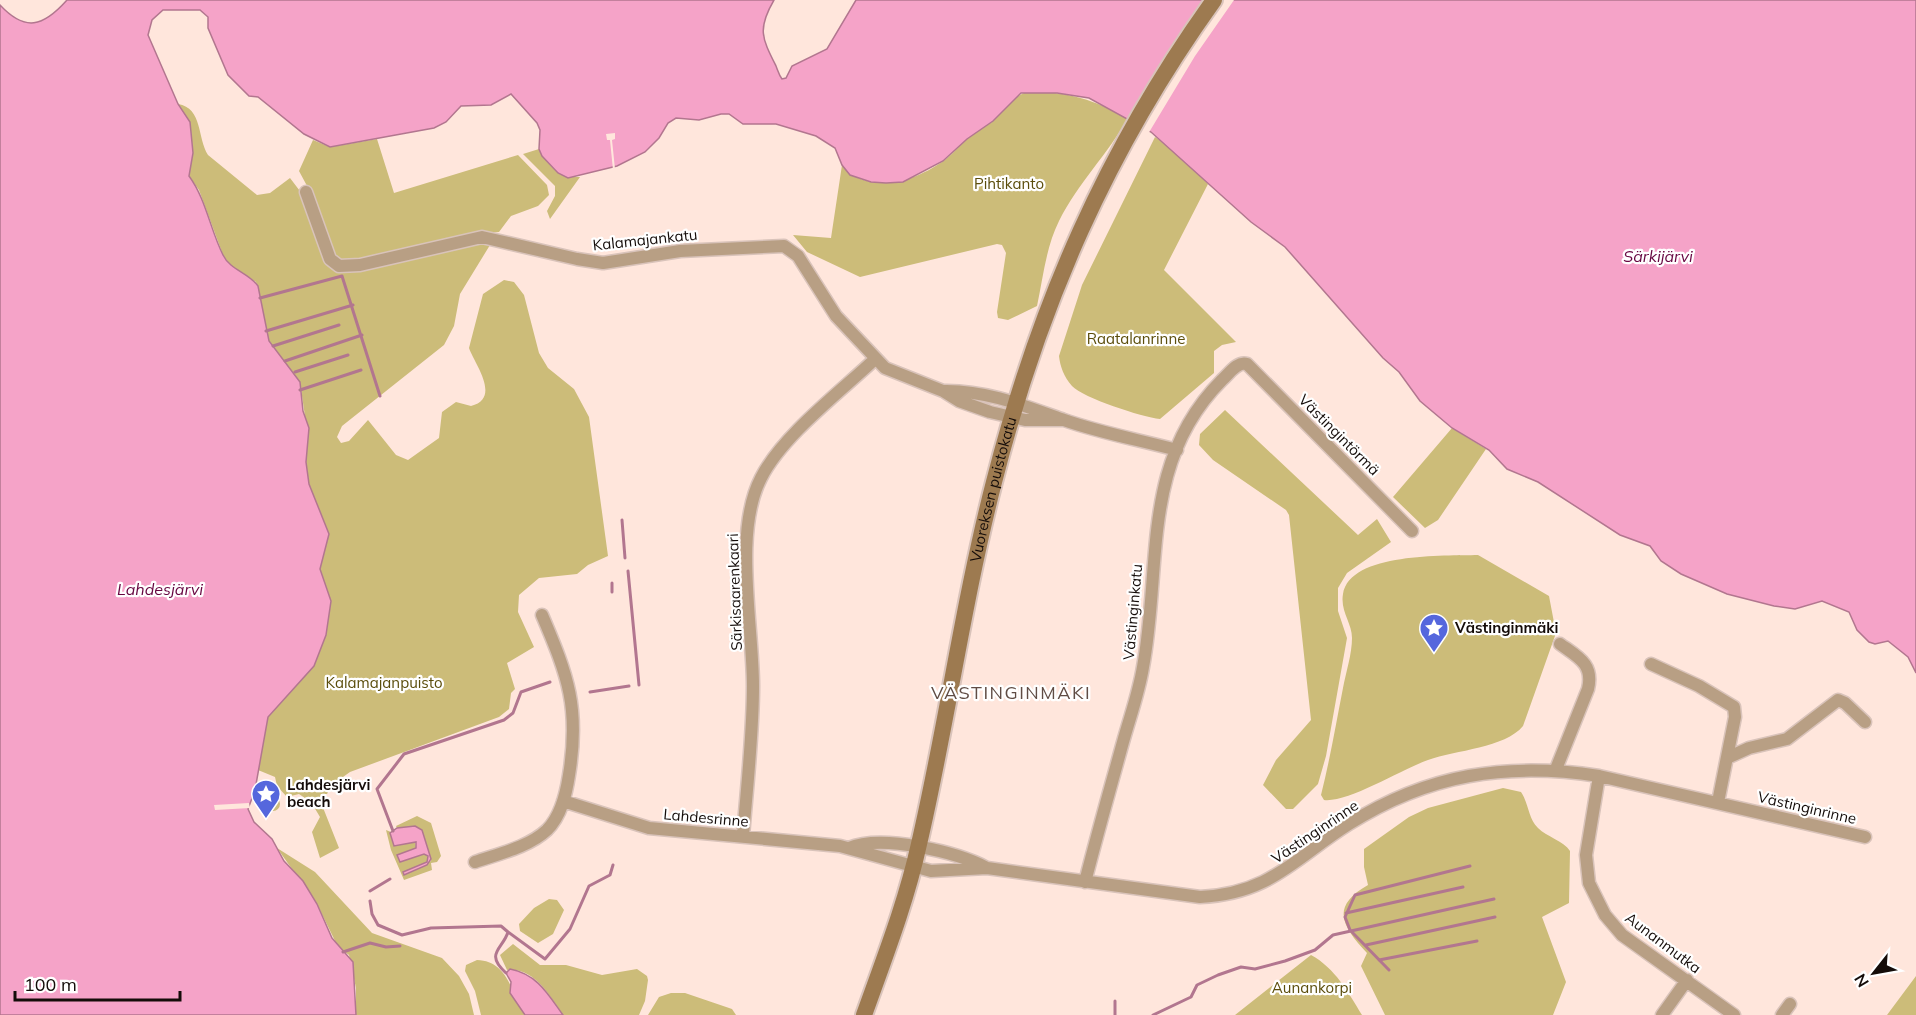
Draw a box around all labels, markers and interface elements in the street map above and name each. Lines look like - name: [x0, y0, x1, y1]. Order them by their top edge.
- park label: Pihtikanto: [974, 174, 1044, 193]
- street label: Kalamajankatu: [592, 225, 698, 254]
- water label: Särkijärvi: [1623, 246, 1693, 266]
- park label: Raatalanrinne: [1087, 329, 1185, 348]
- street label: Västingintörmä: [1295, 390, 1384, 479]
- street label: Vuoreksen puistokatu: [966, 414, 1020, 564]
- street label: Särkisaarenkaari: [723, 533, 746, 651]
- street label: Västinginkatu: [1119, 563, 1146, 661]
- water label: Lahdesjärvi: [117, 579, 203, 599]
- place icon: Västinginmäki: [1418, 612, 1450, 654]
- place label: Västinginmäki: [1454, 618, 1558, 637]
- park label: Kalamajanpuisto: [326, 673, 442, 692]
- district label: VÄSTINGINMÄKI: [931, 681, 1091, 704]
- place label: Lahdesjärvi beach: [287, 775, 370, 811]
- place icon: Lahdesjärvi beach: [250, 778, 282, 820]
- street label: Västinginrinne: [1756, 787, 1858, 828]
- street label: Västinginrinne: [1268, 796, 1362, 868]
- street label: Lahdesrinne: [663, 804, 749, 831]
- street label: Aunanmutka: [1622, 908, 1705, 977]
- north arrow: [1844, 943, 1904, 1003]
- scale bar: [15, 964, 180, 1002]
- text: N: [1849, 970, 1873, 991]
- text: 100 m: [24, 973, 77, 996]
- park label: Aunankorpi: [1272, 978, 1352, 997]

